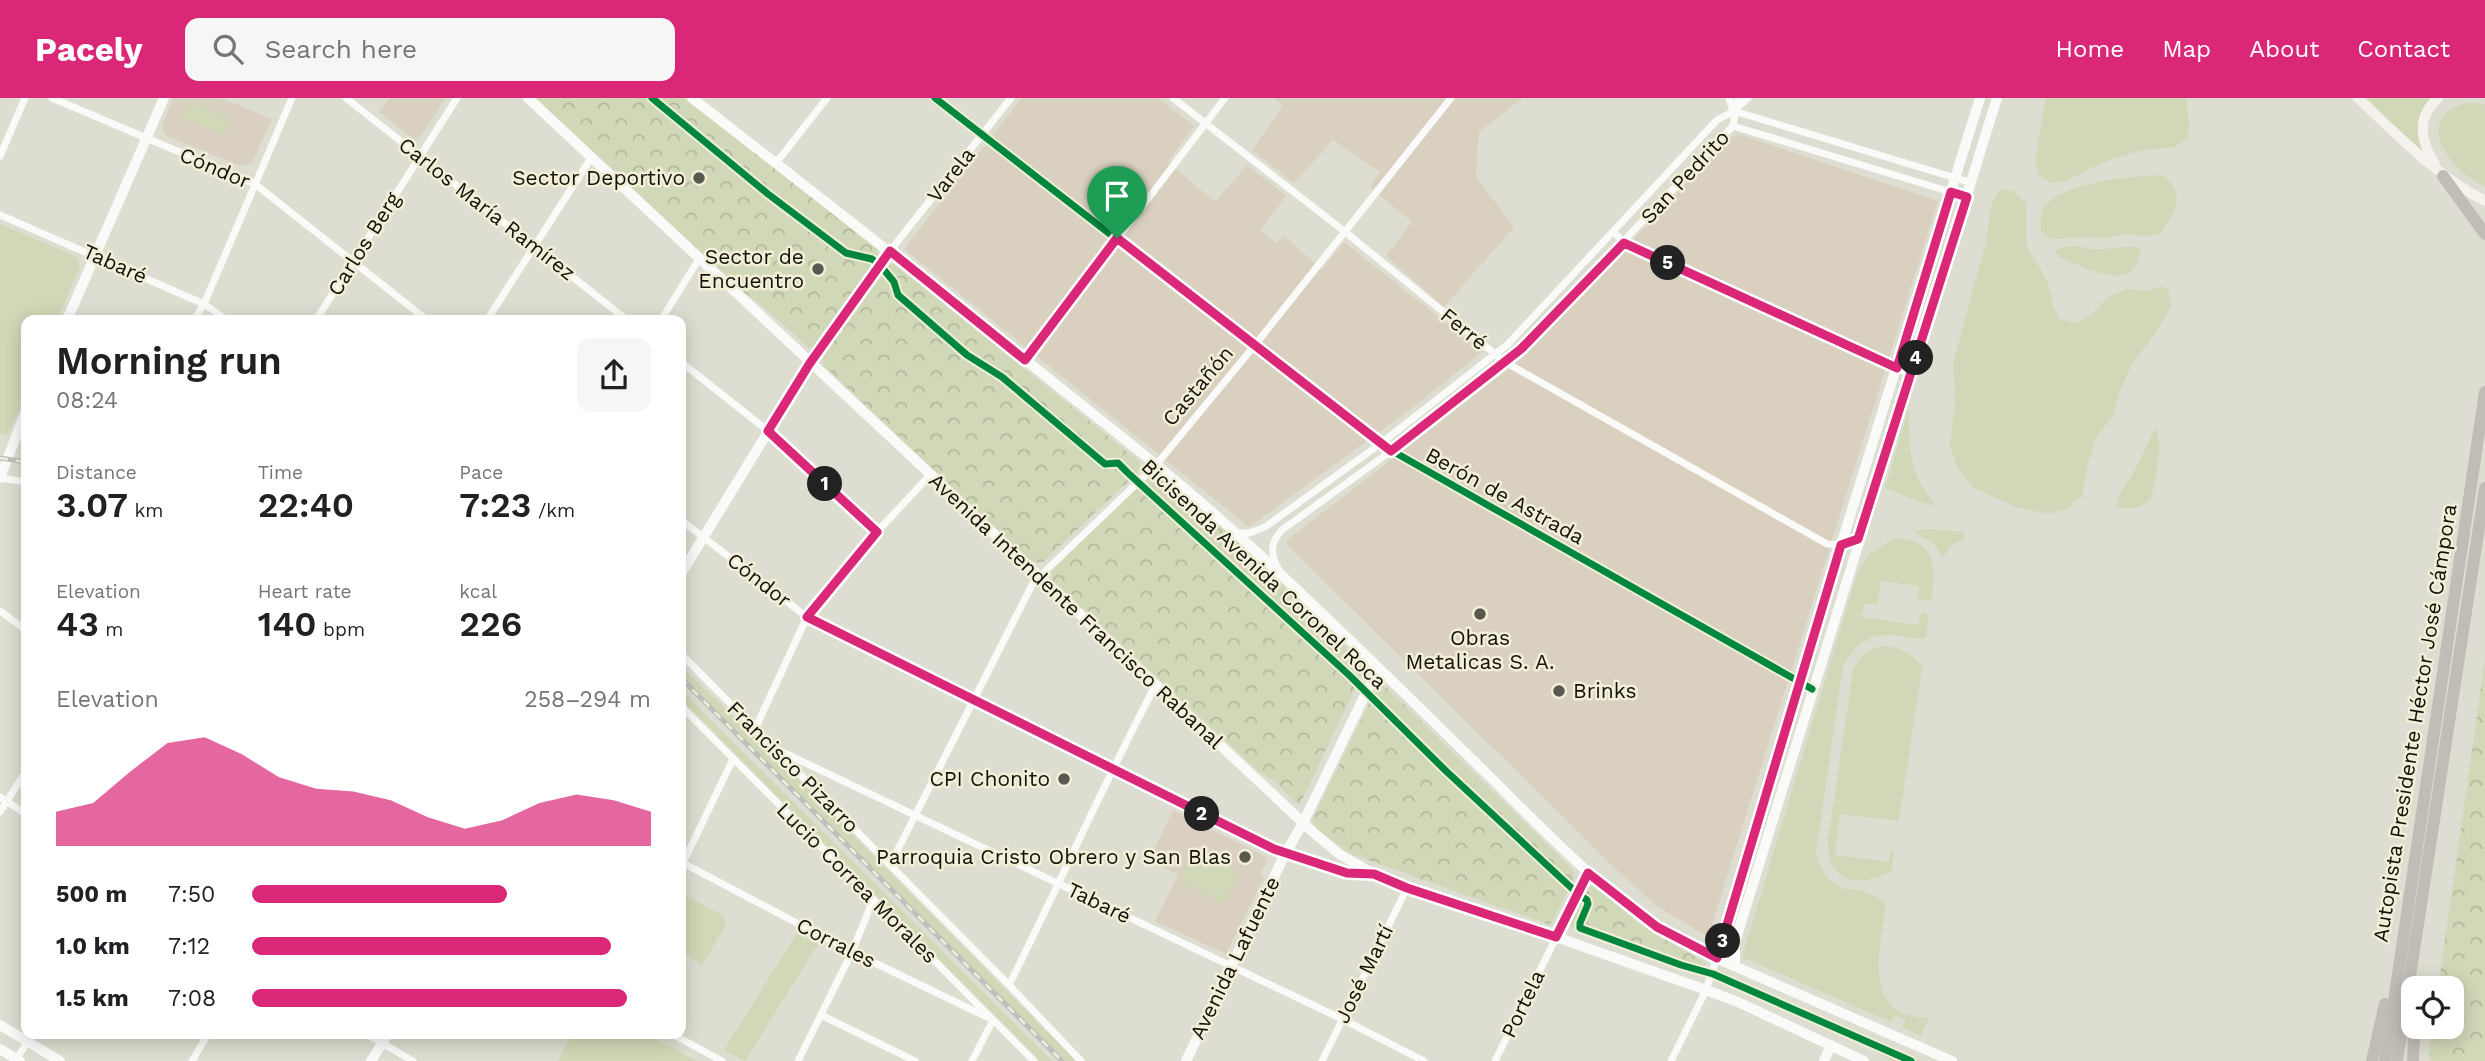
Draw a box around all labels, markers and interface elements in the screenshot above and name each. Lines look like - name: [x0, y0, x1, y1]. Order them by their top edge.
- search box: [185, 18, 675, 81]
- text: Pacely: [35, 30, 143, 69]
- icon: search: [209, 30, 247, 68]
- text: Search here: [265, 34, 417, 64]
- text: Home: [2056, 35, 2124, 63]
- text: Map: [2162, 35, 2211, 63]
- text: About: [2249, 35, 2319, 63]
- text: Contact: [2357, 35, 2450, 63]
- street label: San Pedrito: [1635, 125, 1734, 229]
- street label: Carlos María Ramírez: [394, 132, 581, 285]
- street label: Cóndor: [176, 142, 255, 194]
- street label: Varela: [921, 142, 980, 207]
- place label: Sector Deportivo: [512, 165, 685, 190]
- pin: [1087, 166, 1147, 238]
- marker: Sector Deportivo: [691, 170, 707, 186]
- icon: arrive: [1098, 177, 1136, 215]
- street label: Carlos Berg: [322, 187, 406, 300]
- street label: Tabaré: [79, 238, 151, 289]
- place label: Sector de Encuentro: [698, 244, 804, 293]
- pin: 5: [1650, 246, 1686, 280]
- text: 5: [1662, 251, 1673, 274]
- marker: Sector de Encuentro: [810, 261, 826, 277]
- street label: Ferré: [1436, 302, 1493, 355]
- button: share: [577, 338, 651, 412]
- text: Morning run: [56, 339, 282, 383]
- street label: Castañón: [1157, 341, 1238, 431]
- pin: 4: [1898, 341, 1934, 376]
- text: 4: [1909, 346, 1922, 369]
- text: 08:24: [56, 387, 118, 414]
- street label: Berón de Astrada: [1422, 442, 1589, 550]
- street label: Bicisenda Avenida Coronel Roca: [1137, 453, 1392, 694]
- text: Distance: [56, 461, 137, 484]
- text: Time: [258, 461, 303, 484]
- text: Pace: [459, 461, 503, 484]
- pin: 1: [808, 466, 842, 502]
- street label: Avenida Intendente Francisco Rabanal: [924, 468, 1229, 754]
- text: 1: [820, 472, 829, 495]
- text: 3.07: [56, 484, 128, 526]
- text: 22:40: [258, 484, 354, 526]
- text: 7:23: [459, 484, 531, 526]
- text: km: [128, 499, 163, 522]
- text: /km: [531, 499, 575, 522]
- street label: Autopista Presidente Héctor José Cámpora: [2367, 502, 2462, 944]
- street label: Cóndor: [722, 547, 797, 613]
- text: Elevation: [56, 580, 141, 603]
- text: Heart rate: [258, 580, 352, 603]
- text: kcal: [459, 580, 497, 603]
- text: 43: [56, 603, 99, 645]
- text: 140: [258, 603, 317, 645]
- text: 226: [459, 603, 522, 645]
- marker: Obras Metalicas S. A.: [1472, 606, 1488, 622]
- text: m: [99, 618, 123, 641]
- text: bpm: [317, 618, 365, 641]
- place label: Obras Metalicas S. A.: [1405, 625, 1555, 674]
- place label: Brinks: [1573, 678, 1637, 703]
- marker: Brinks: [1551, 683, 1567, 699]
- text: Elevation: [56, 686, 159, 713]
- text: 258–294 m: [524, 686, 651, 713]
- street label: Francisco Pizarro: [722, 696, 864, 838]
- place label: CPI Chonito: [929, 766, 1050, 791]
- marker: CPI Chonito: [1056, 771, 1072, 787]
- pin: 2: [1184, 796, 1220, 832]
- street label: Lucio Correa Morales: [772, 797, 943, 968]
- text: 2: [1196, 802, 1207, 825]
- place label: Parroquia Cristo Obrero y San Blas: [876, 844, 1231, 869]
- marker: Parroquia Cristo Obrero y San Blas: [1237, 849, 1253, 865]
- street label: Avenida Lafuente: [1184, 872, 1285, 1043]
- street label: Tabaré: [1063, 876, 1135, 929]
- text: 500 m: [56, 881, 127, 908]
- text: 7:50: [168, 881, 215, 908]
- street label: Corrales: [793, 912, 880, 973]
- street label: José Martí: [1329, 920, 1398, 1027]
- pin: 3: [1706, 924, 1740, 958]
- text: 3: [1717, 929, 1728, 952]
- text: 1.0 km: [56, 933, 130, 960]
- text: 7:12: [168, 933, 210, 960]
- street label: Portela: [1495, 966, 1550, 1042]
- map controls: [2401, 976, 2464, 1039]
- button: locate: [2401, 976, 2464, 1039]
- text: 1.5 km: [56, 985, 129, 1012]
- text: 7:08: [168, 985, 216, 1012]

